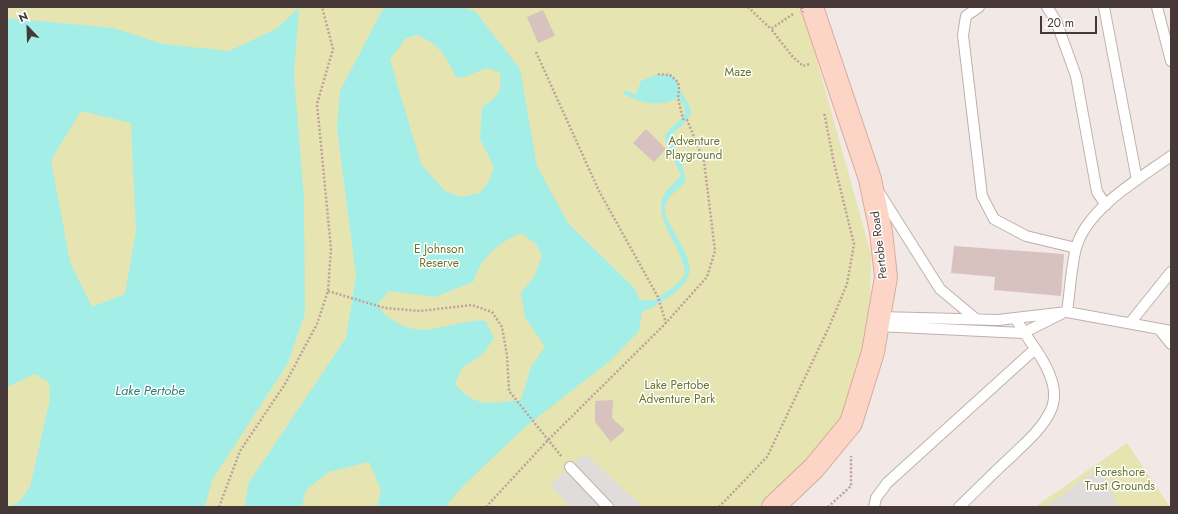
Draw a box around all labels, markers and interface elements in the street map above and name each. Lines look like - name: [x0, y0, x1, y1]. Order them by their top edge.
- north arrow: [8, 8, 48, 48]
- text: N: [16, 8, 30, 26]
- scale bar: [1042, 8, 1099, 34]
- text: 20 m: [1047, 14, 1074, 32]
- park label: Maze: [724, 66, 752, 80]
- park label: Adventure Playground: [666, 135, 722, 163]
- street label: Pertobe Road: [869, 210, 891, 280]
- park label: E Johnson Reserve: [414, 243, 464, 271]
- park label: Lake Pertobe Adventure Park: [639, 379, 715, 407]
- water label: Lake Pertobe: [115, 384, 185, 400]
- park label: Foreshore Trust Grounds: [1085, 466, 1155, 494]

